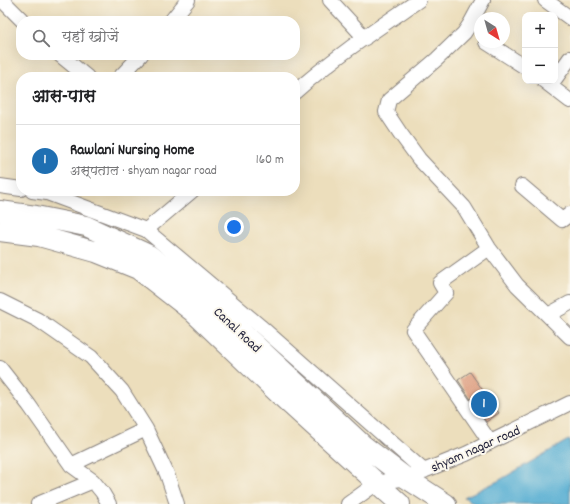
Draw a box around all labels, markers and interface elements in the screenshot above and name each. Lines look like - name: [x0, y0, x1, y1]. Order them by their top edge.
- north arrow: [474, 12, 510, 48]
- map controls: [522, 12, 558, 84]
- button: +: [522, 12, 558, 48]
- search box: [16, 16, 300, 60]
- icon: search: [30, 27, 52, 49]
- text: यहाँ खोजें: [62, 27, 119, 49]
- button: −: [522, 48, 558, 84]
- text: आस-पास: [32, 86, 96, 110]
- text: Rawlani Nursing Home: [70, 140, 194, 162]
- text: 1: [44, 151, 46, 170]
- text: 160 m: [256, 151, 284, 170]
- text: अस्पताल · shyam nagar road: [70, 162, 217, 181]
- your location: [224, 217, 244, 237]
- street label: Canal Road: [208, 303, 265, 358]
- pin: 1: [471, 389, 497, 419]
- street label: shyam nagar road: [428, 421, 524, 478]

